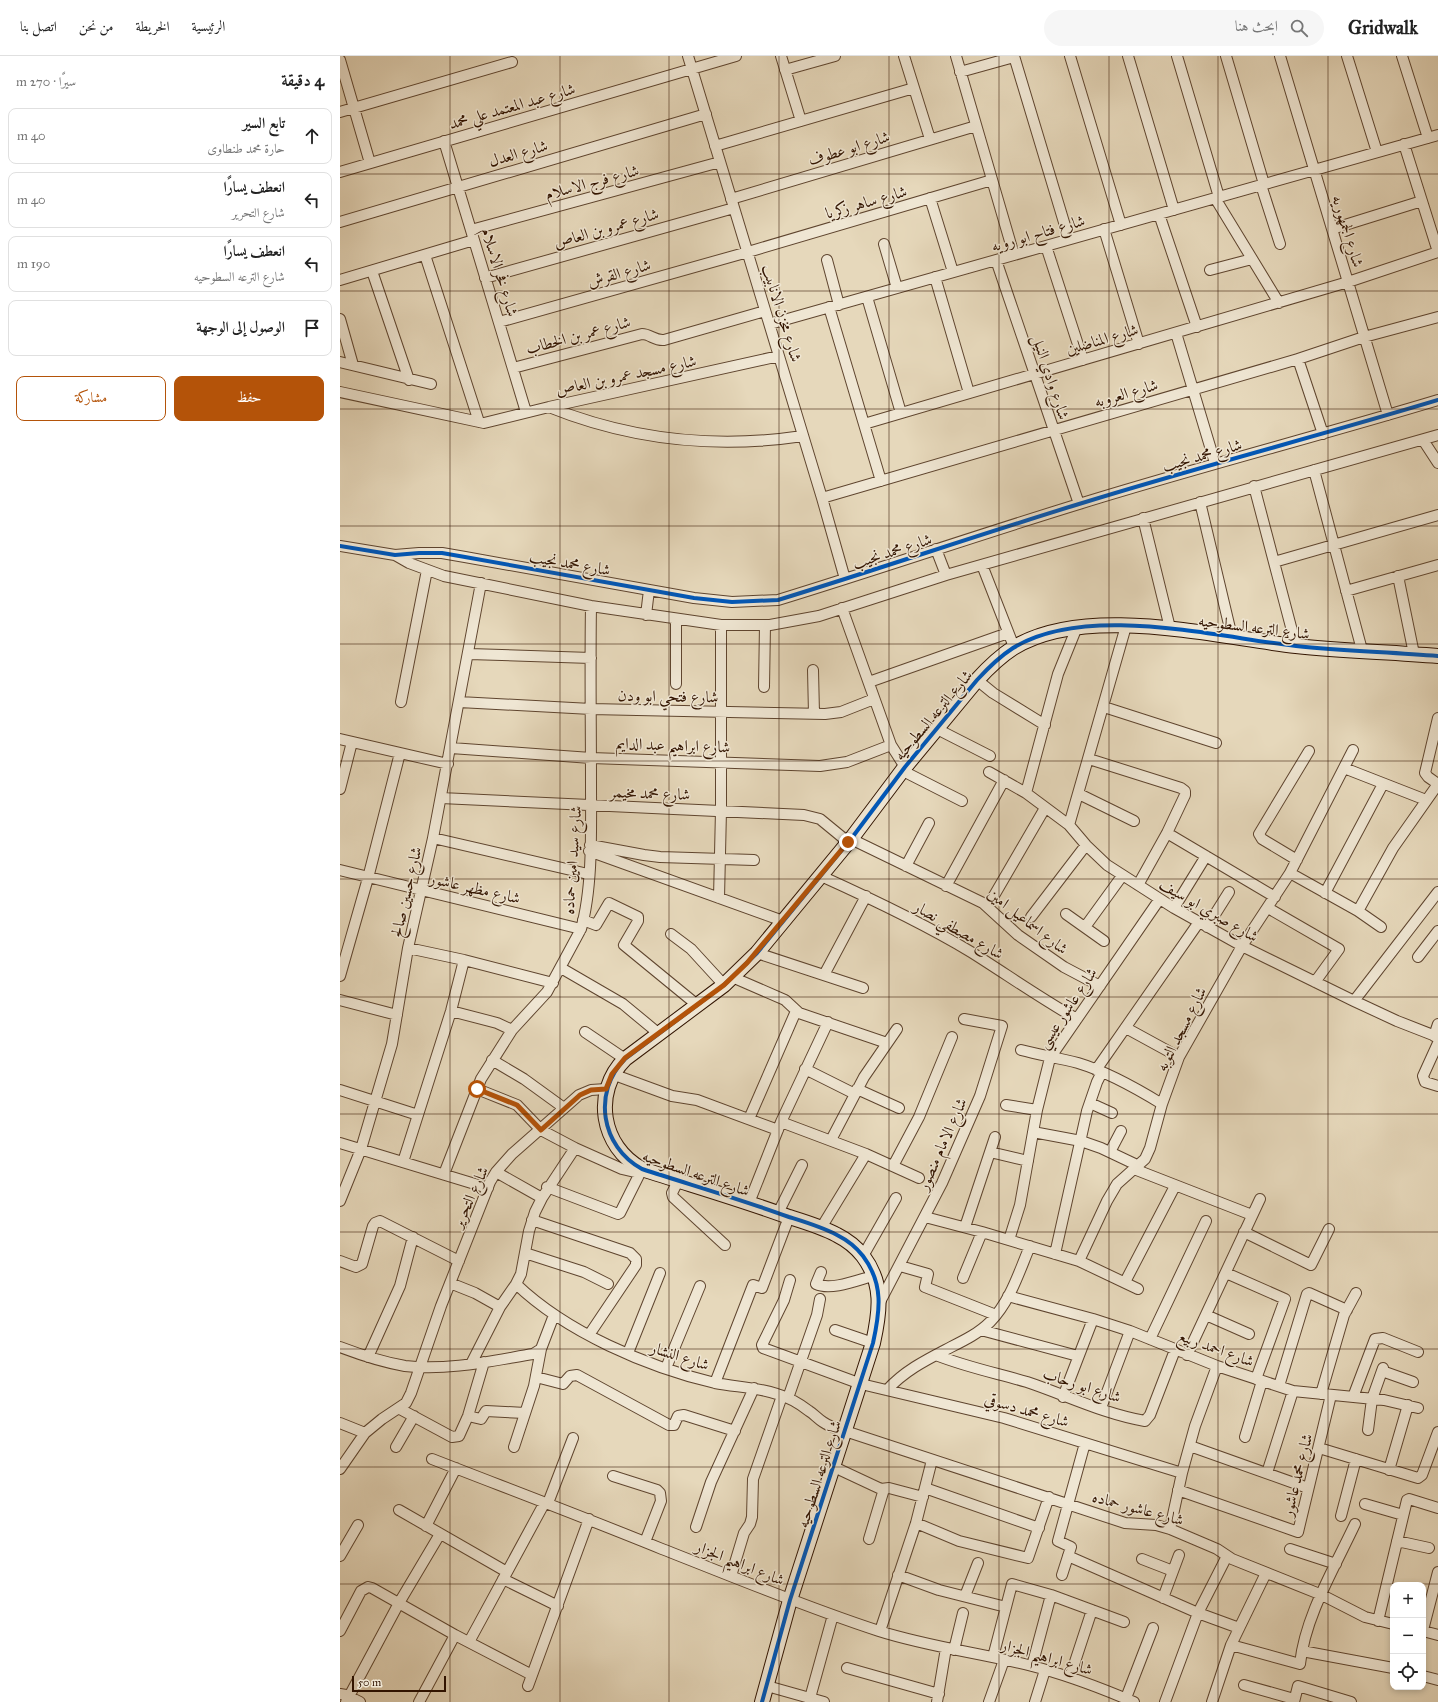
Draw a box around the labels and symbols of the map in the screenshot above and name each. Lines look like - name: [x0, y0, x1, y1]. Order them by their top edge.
- street label: شارع عبد المعتمد علي محمد: [447, 79, 579, 139]
- street label: شارع ابو عطوف: [806, 127, 893, 173]
- street label: شارع العدل: [486, 136, 551, 174]
- street label: شارع فرج الاسلام: [543, 160, 642, 209]
- street label: شارع ساهر زكريا: [823, 181, 910, 227]
- street label: شارع الجمهوريه: [1324, 193, 1368, 270]
- street label: شارع عمرو بن العاص: [551, 204, 662, 256]
- street label: شارع فتاح ابو رويه: [989, 211, 1089, 260]
- street label: شارع فخر الاسلام: [473, 225, 523, 320]
- street label: شارع القرش: [585, 255, 654, 295]
- street label: شارع مخزن الانابيب: [754, 262, 806, 365]
- street label: شارع عمر بن الخطاب: [524, 312, 634, 362]
- street label: شارع المناضلين: [1064, 320, 1141, 362]
- street label: شارع وادي النيل: [1025, 332, 1074, 423]
- street label: شارع مسجد عمرو بن العاص: [554, 351, 699, 403]
- street label: شارع العروبه: [1092, 375, 1161, 415]
- street label: شارع محمد نجيب: [1160, 435, 1245, 479]
- street label: شارع محمد نجيب: [850, 529, 935, 577]
- street label: شارع محمد نجيب: [527, 547, 612, 583]
- street label: شارع الترعه السطوحيه: [1197, 611, 1311, 647]
- street label: شارع الترعه السطوحيه: [890, 666, 979, 767]
- street label: شارع فتحي ابو ودن: [617, 686, 718, 712]
- street label: شارع ابراهيم عبد الدايم: [615, 734, 731, 763]
- street label: شارع محمد مخيمر: [607, 782, 690, 808]
- street label: شارع سيد امين حماده: [559, 805, 589, 915]
- route end: [839, 833, 857, 851]
- street label: شارع حسين صالح: [386, 845, 430, 940]
- street label: شارع مظهر عاشور: [425, 868, 522, 912]
- street label: شارع صبري ابو سيف: [1154, 874, 1262, 950]
- street label: شارع اسماعيل امين: [982, 884, 1072, 961]
- street label: شارع مصطفي نصار: [906, 896, 1007, 969]
- street label: شارع عاشور عيسي: [1033, 964, 1106, 1055]
- street label: شارع مسجد التوبه: [1152, 984, 1214, 1076]
- route start: [468, 1080, 486, 1098]
- street label: شارع الامام منصور: [912, 1095, 975, 1197]
- street label: شارع الترعه السطوحيه: [639, 1146, 752, 1204]
- street label: شارع التحرير: [447, 1163, 496, 1234]
- street label: شارع احمد ربيع: [1173, 1325, 1257, 1376]
- street label: شارع النشار: [645, 1337, 712, 1378]
- street label: شارع ابو رحاب: [1039, 1363, 1124, 1410]
- street label: شارع محمد دسوقي: [981, 1389, 1071, 1435]
- street label: شارع الترعه السطوحيه: [793, 1418, 849, 1532]
- street label: شارع محمد عاشور: [1277, 1432, 1320, 1521]
- street label: شارع عاشور حماده: [1089, 1487, 1186, 1533]
- street label: شارع ابراهيم الجزار: [688, 1536, 787, 1596]
- street label: شارع ابراهيم الجزار: [995, 1634, 1095, 1686]
- scale bar: [352, 1674, 446, 1693]

